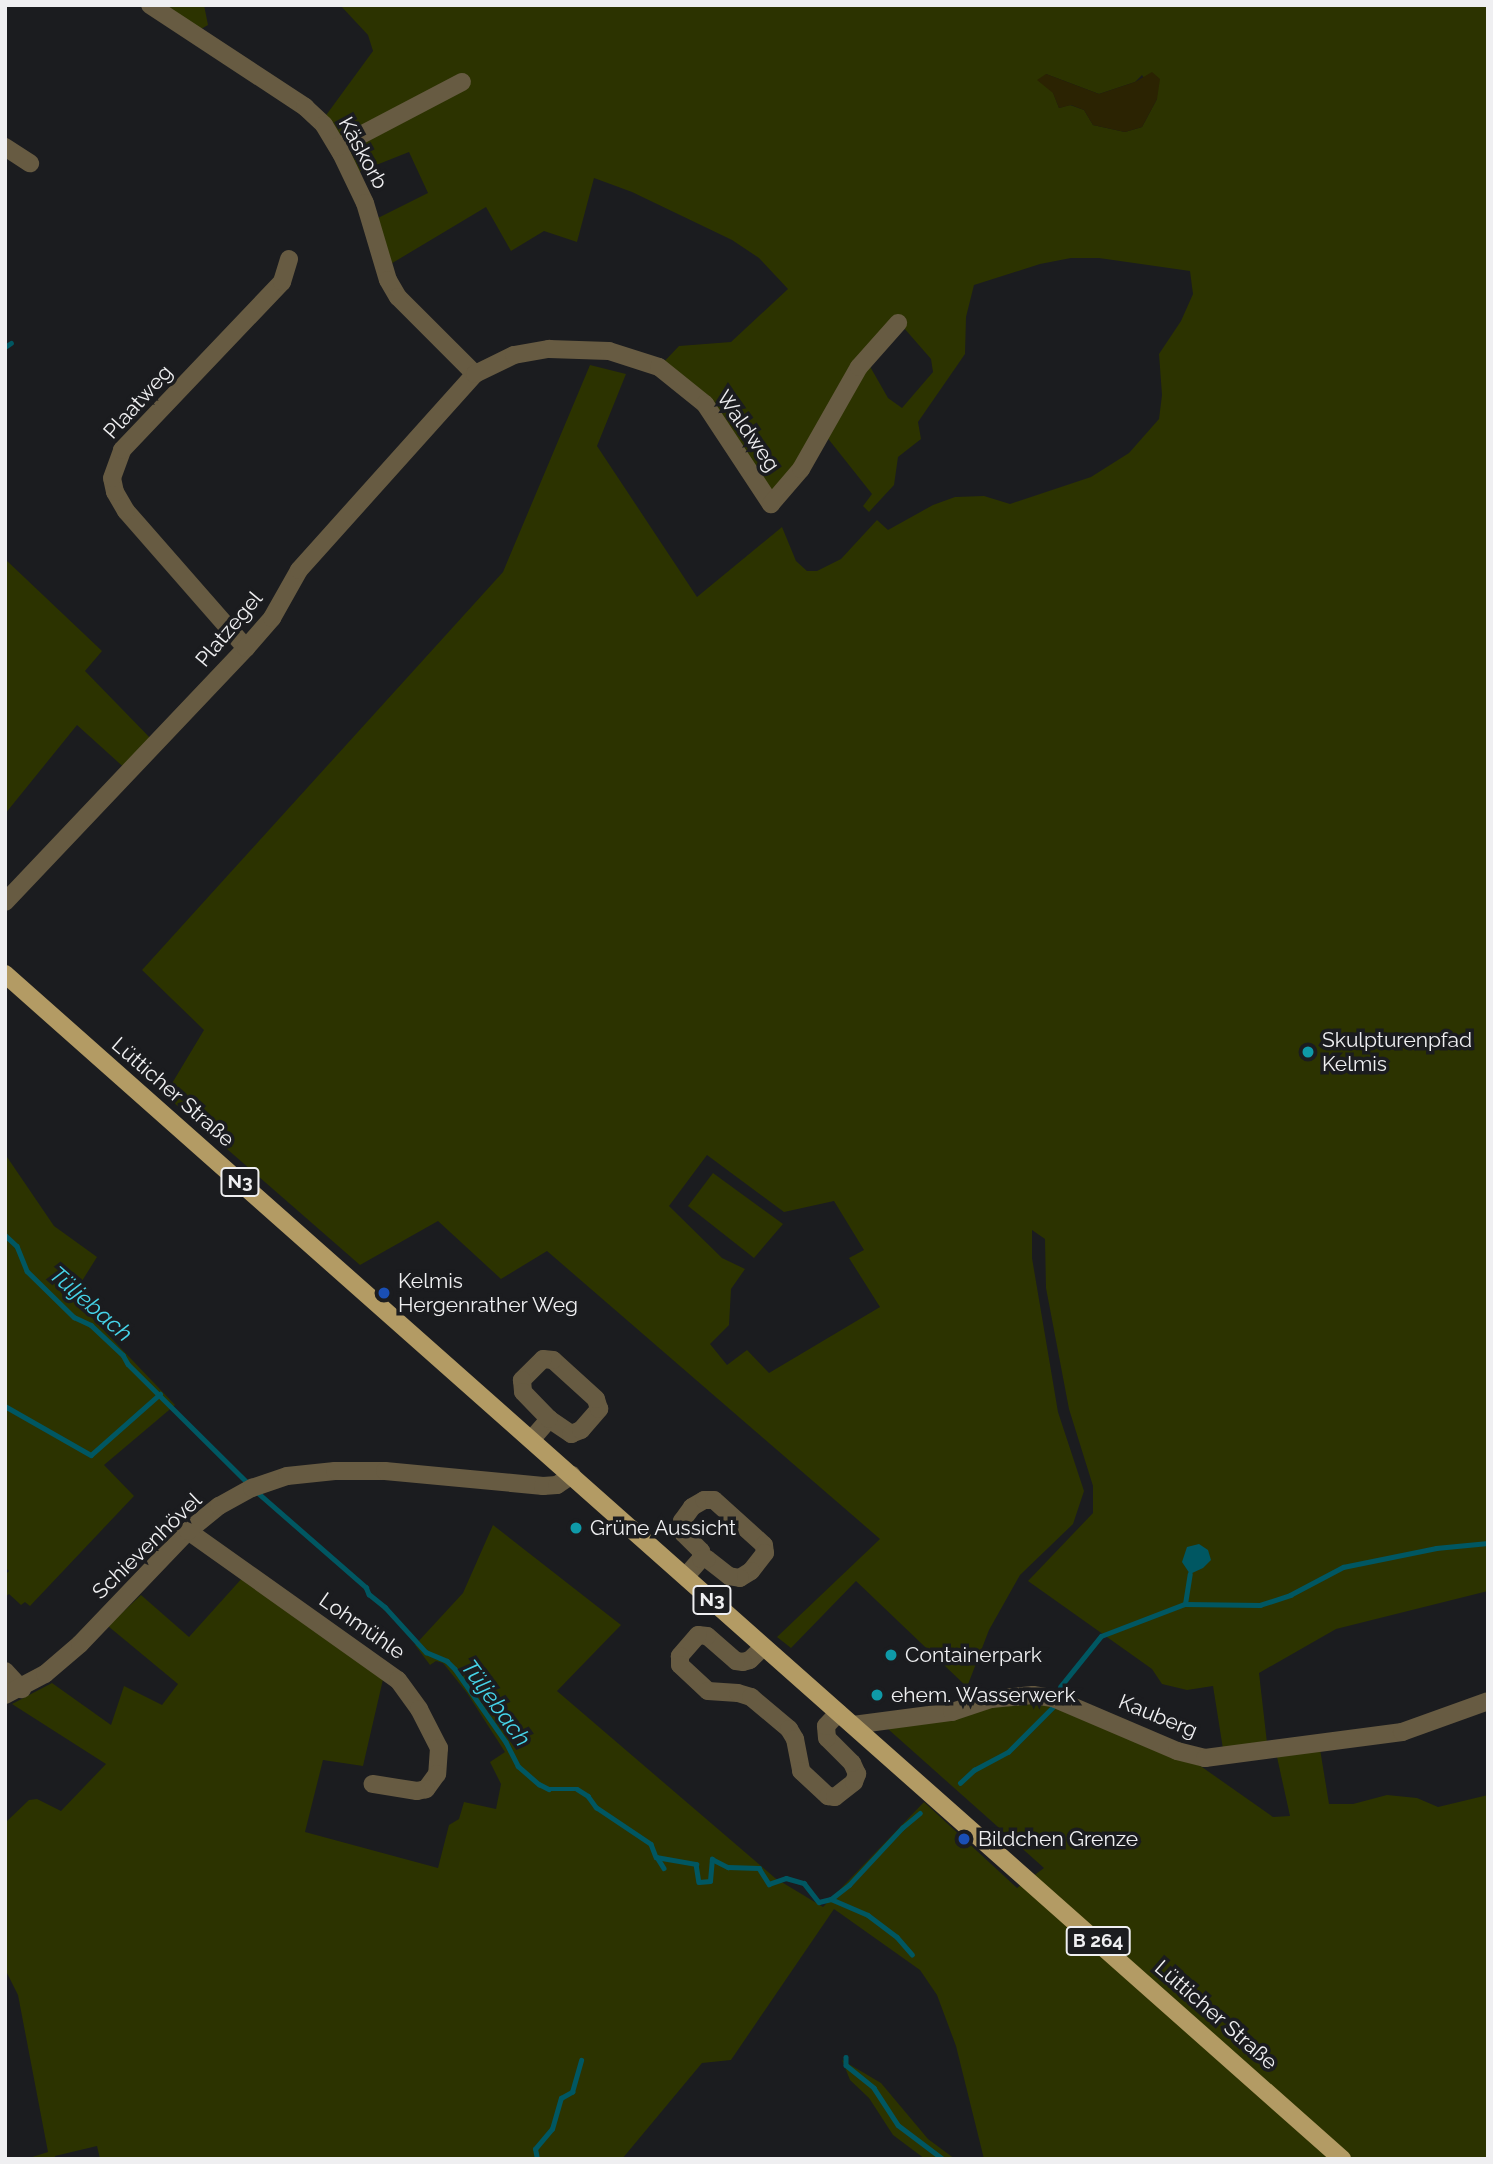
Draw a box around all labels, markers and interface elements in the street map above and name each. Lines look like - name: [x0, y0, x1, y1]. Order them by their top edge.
- street label: Käskorb: [333, 113, 393, 193]
- street label: Plaatweg: [98, 360, 178, 444]
- street label: Waldweg: [711, 386, 785, 476]
- street label: Platzegel: [190, 586, 268, 672]
- place label: Skulpturenpfad Kelmis: [1322, 1027, 1472, 1077]
- street label: Lütticher Straße: [106, 1032, 240, 1152]
- marker: Skulpturenpfad Kelmis: [1300, 1044, 1316, 1060]
- road number: N3: [219, 1166, 261, 1198]
- water label: Tüljebach: [44, 1261, 138, 1347]
- place label: Kelmis Hergenrather Weg: [398, 1268, 579, 1318]
- marker: Kelmis Hergenrather Weg: [376, 1285, 392, 1301]
- street label: Schievenhövel: [87, 1488, 207, 1604]
- place label: Grüne Aussicht: [590, 1515, 737, 1541]
- marker: Grüne Aussicht: [568, 1520, 584, 1536]
- road number: N3: [691, 1584, 733, 1616]
- street label: Lohmühle: [314, 1587, 410, 1665]
- place label: Containerpark: [905, 1642, 1042, 1668]
- marker: Containerpark: [883, 1647, 899, 1663]
- water label: Tüljebach: [455, 1654, 537, 1752]
- place label: ehem. Wasserwerk: [891, 1682, 1076, 1708]
- marker: ehem. Wasserwerk: [869, 1687, 885, 1703]
- street label: Kauberg: [1115, 1689, 1201, 1743]
- place label: Bildchen Grenze: [978, 1826, 1138, 1852]
- marker: Bildchen Grenze: [956, 1831, 972, 1847]
- road number: B 264: [1065, 1926, 1131, 1956]
- street label: Lütticher Straße: [1149, 1955, 1283, 2075]

